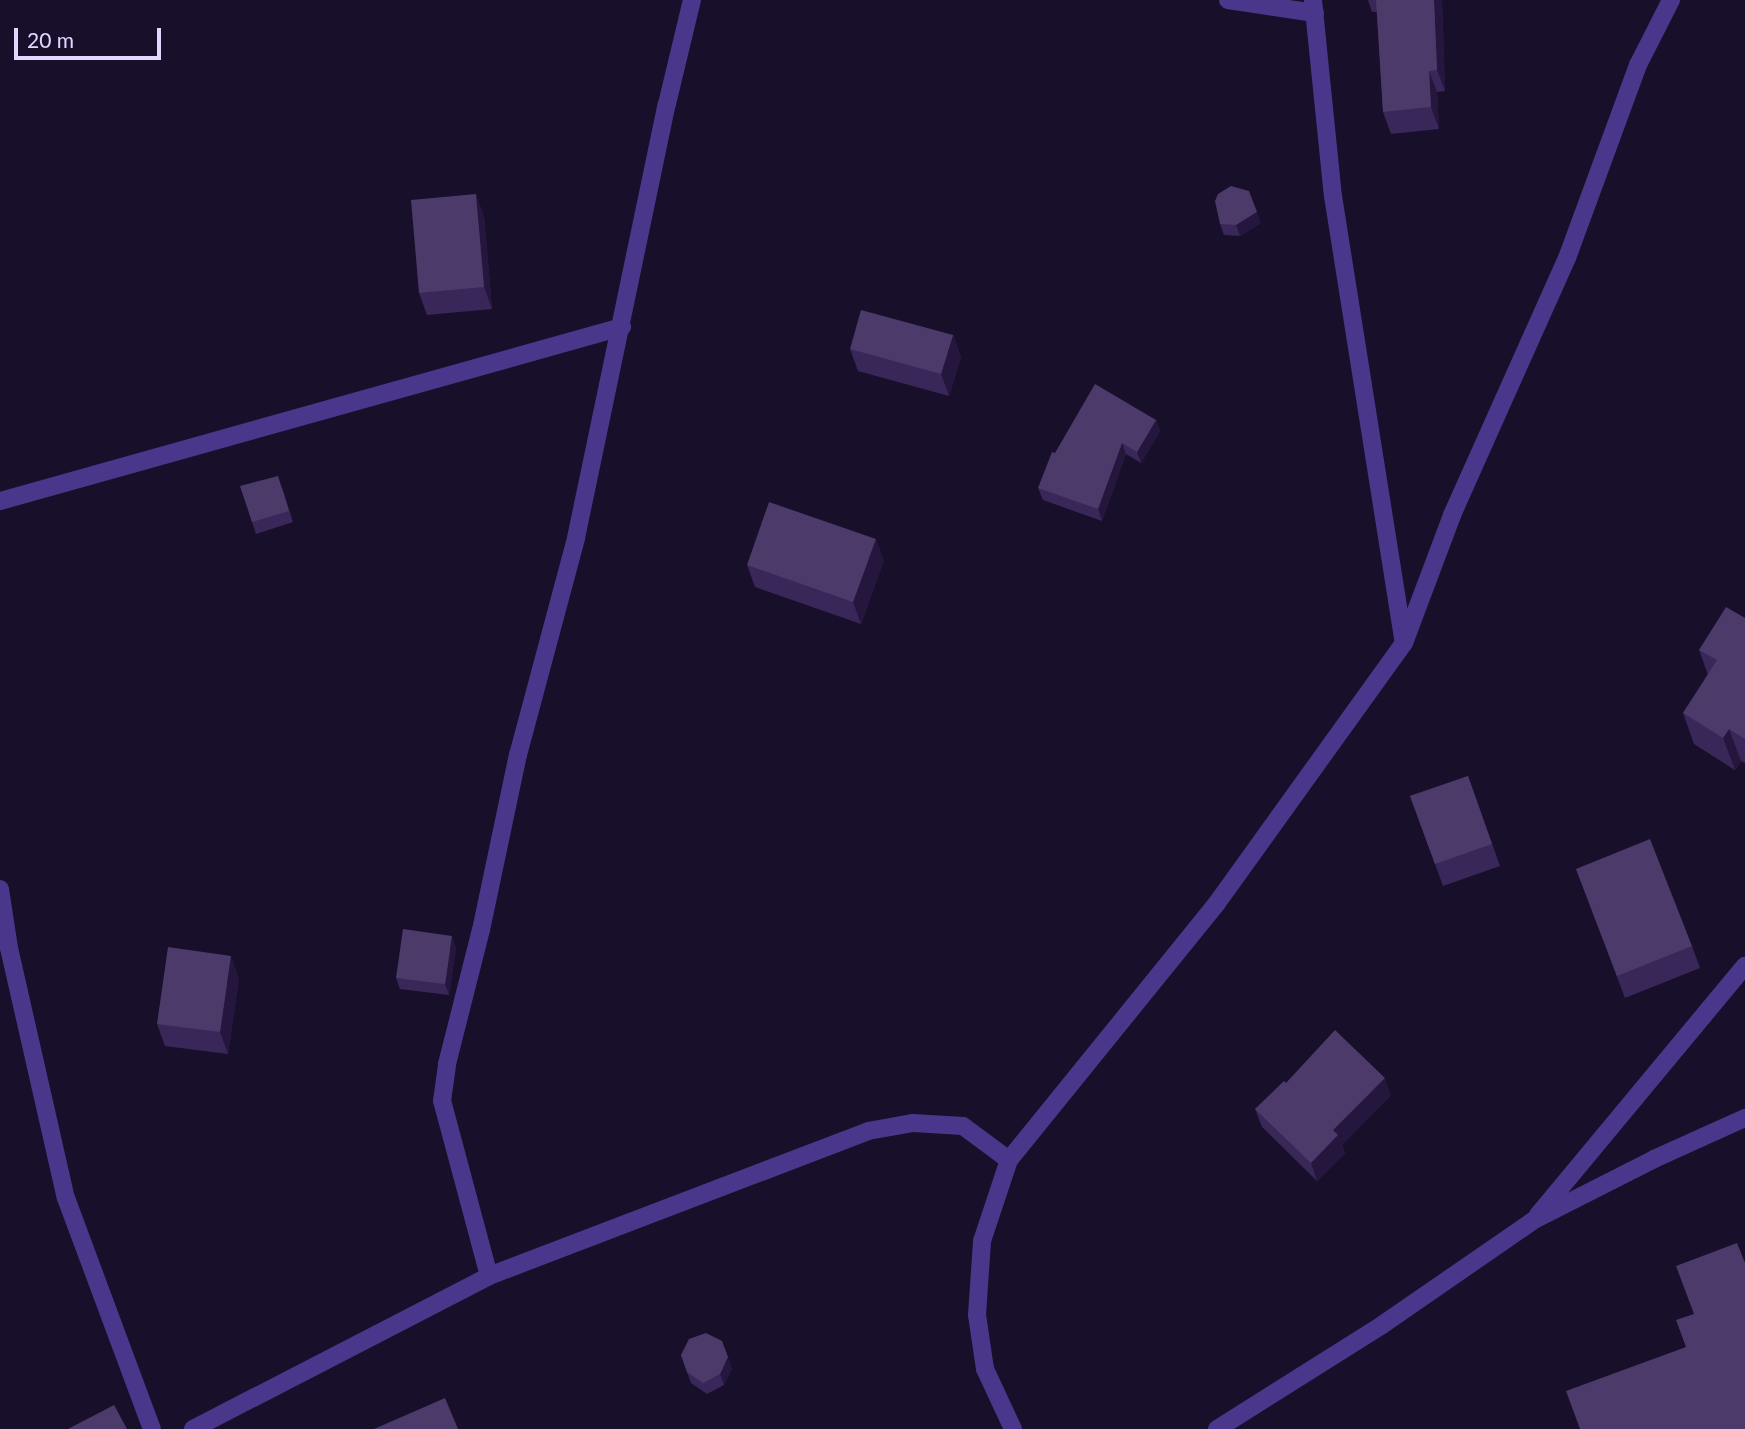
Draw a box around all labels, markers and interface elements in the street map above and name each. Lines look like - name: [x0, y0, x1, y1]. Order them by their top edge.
- scale bar: [18, 14, 164, 58]
- text: 20 m: [27, 27, 74, 52]

